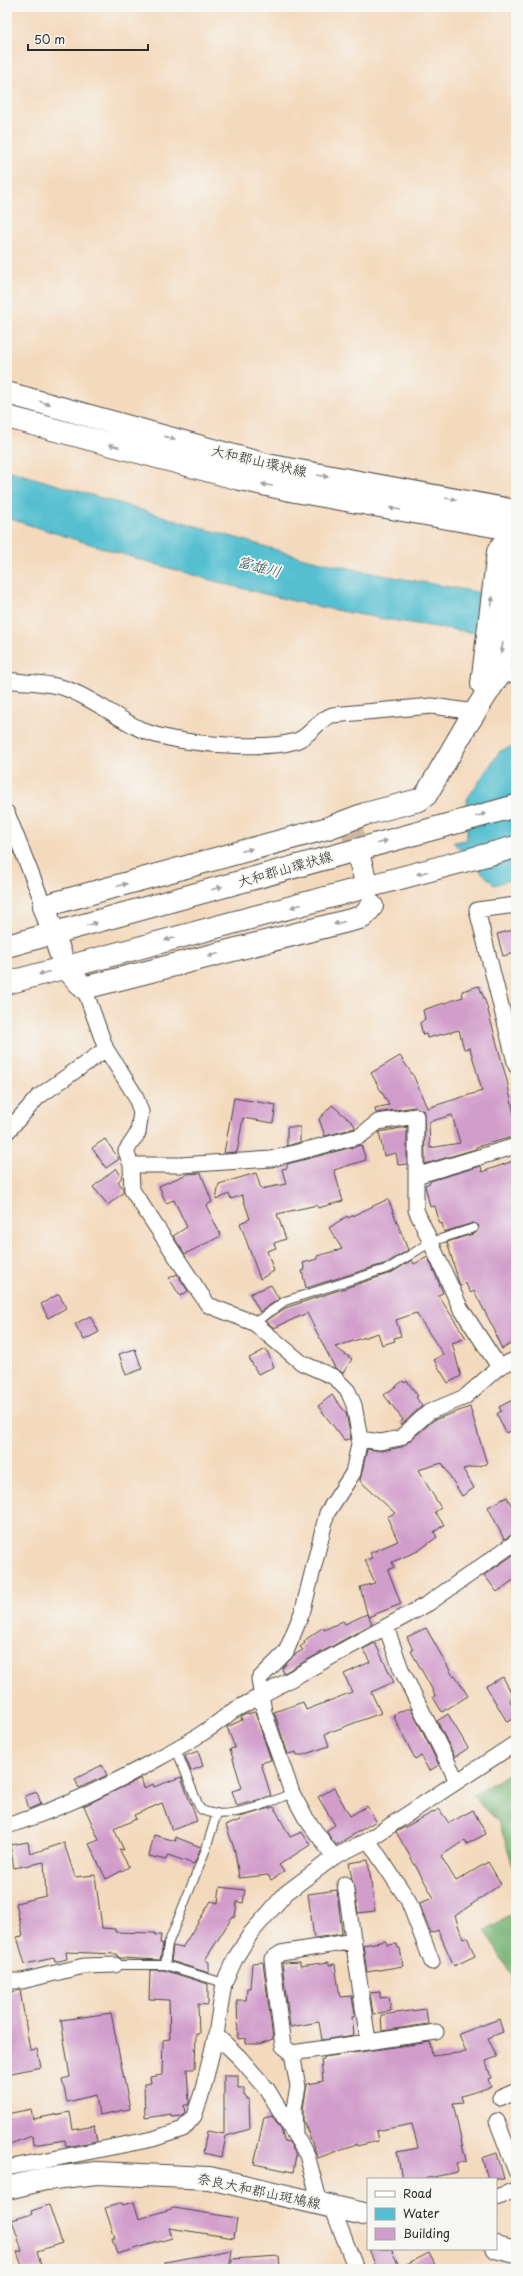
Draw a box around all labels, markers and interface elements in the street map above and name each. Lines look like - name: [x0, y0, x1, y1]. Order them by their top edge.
- scale bar: [28, 26, 148, 52]
- text: 50 m: [34, 30, 65, 48]
- one-way arrow: [39, 400, 51, 406]
- one-way arrow: [164, 435, 176, 441]
- street label: 大和郡山環状線: [209, 439, 309, 482]
- one-way arrow: [108, 442, 120, 448]
- one-way arrow: [317, 473, 329, 479]
- one-way arrow: [261, 481, 273, 487]
- one-way arrow: [445, 496, 457, 502]
- one-way arrow: [389, 505, 401, 511]
- water label: 富雄川: [235, 549, 284, 582]
- one-way arrow: [489, 596, 495, 608]
- one-way arrow: [499, 642, 505, 654]
- one-way arrow: [475, 811, 488, 817]
- one-way arrow: [376, 838, 389, 844]
- street label: 大和郡山環状線: [235, 845, 335, 892]
- one-way arrow: [241, 847, 253, 853]
- one-way arrow: [415, 871, 428, 877]
- one-way arrow: [116, 882, 128, 888]
- one-way arrow: [211, 885, 223, 891]
- one-way arrow: [290, 903, 302, 909]
- one-way arrow: [333, 920, 345, 926]
- one-way arrow: [86, 921, 98, 927]
- one-way arrow: [164, 937, 176, 943]
- one-way arrow: [207, 952, 219, 958]
- one-way arrow: [38, 970, 50, 976]
- street label: 奈良大和郡山斑鳩線: [195, 2167, 323, 2214]
- legend: [367, 2178, 497, 2250]
- text: Road: [403, 2184, 432, 2202]
- text: Water: [403, 2204, 440, 2222]
- text: Building: [403, 2224, 450, 2242]

